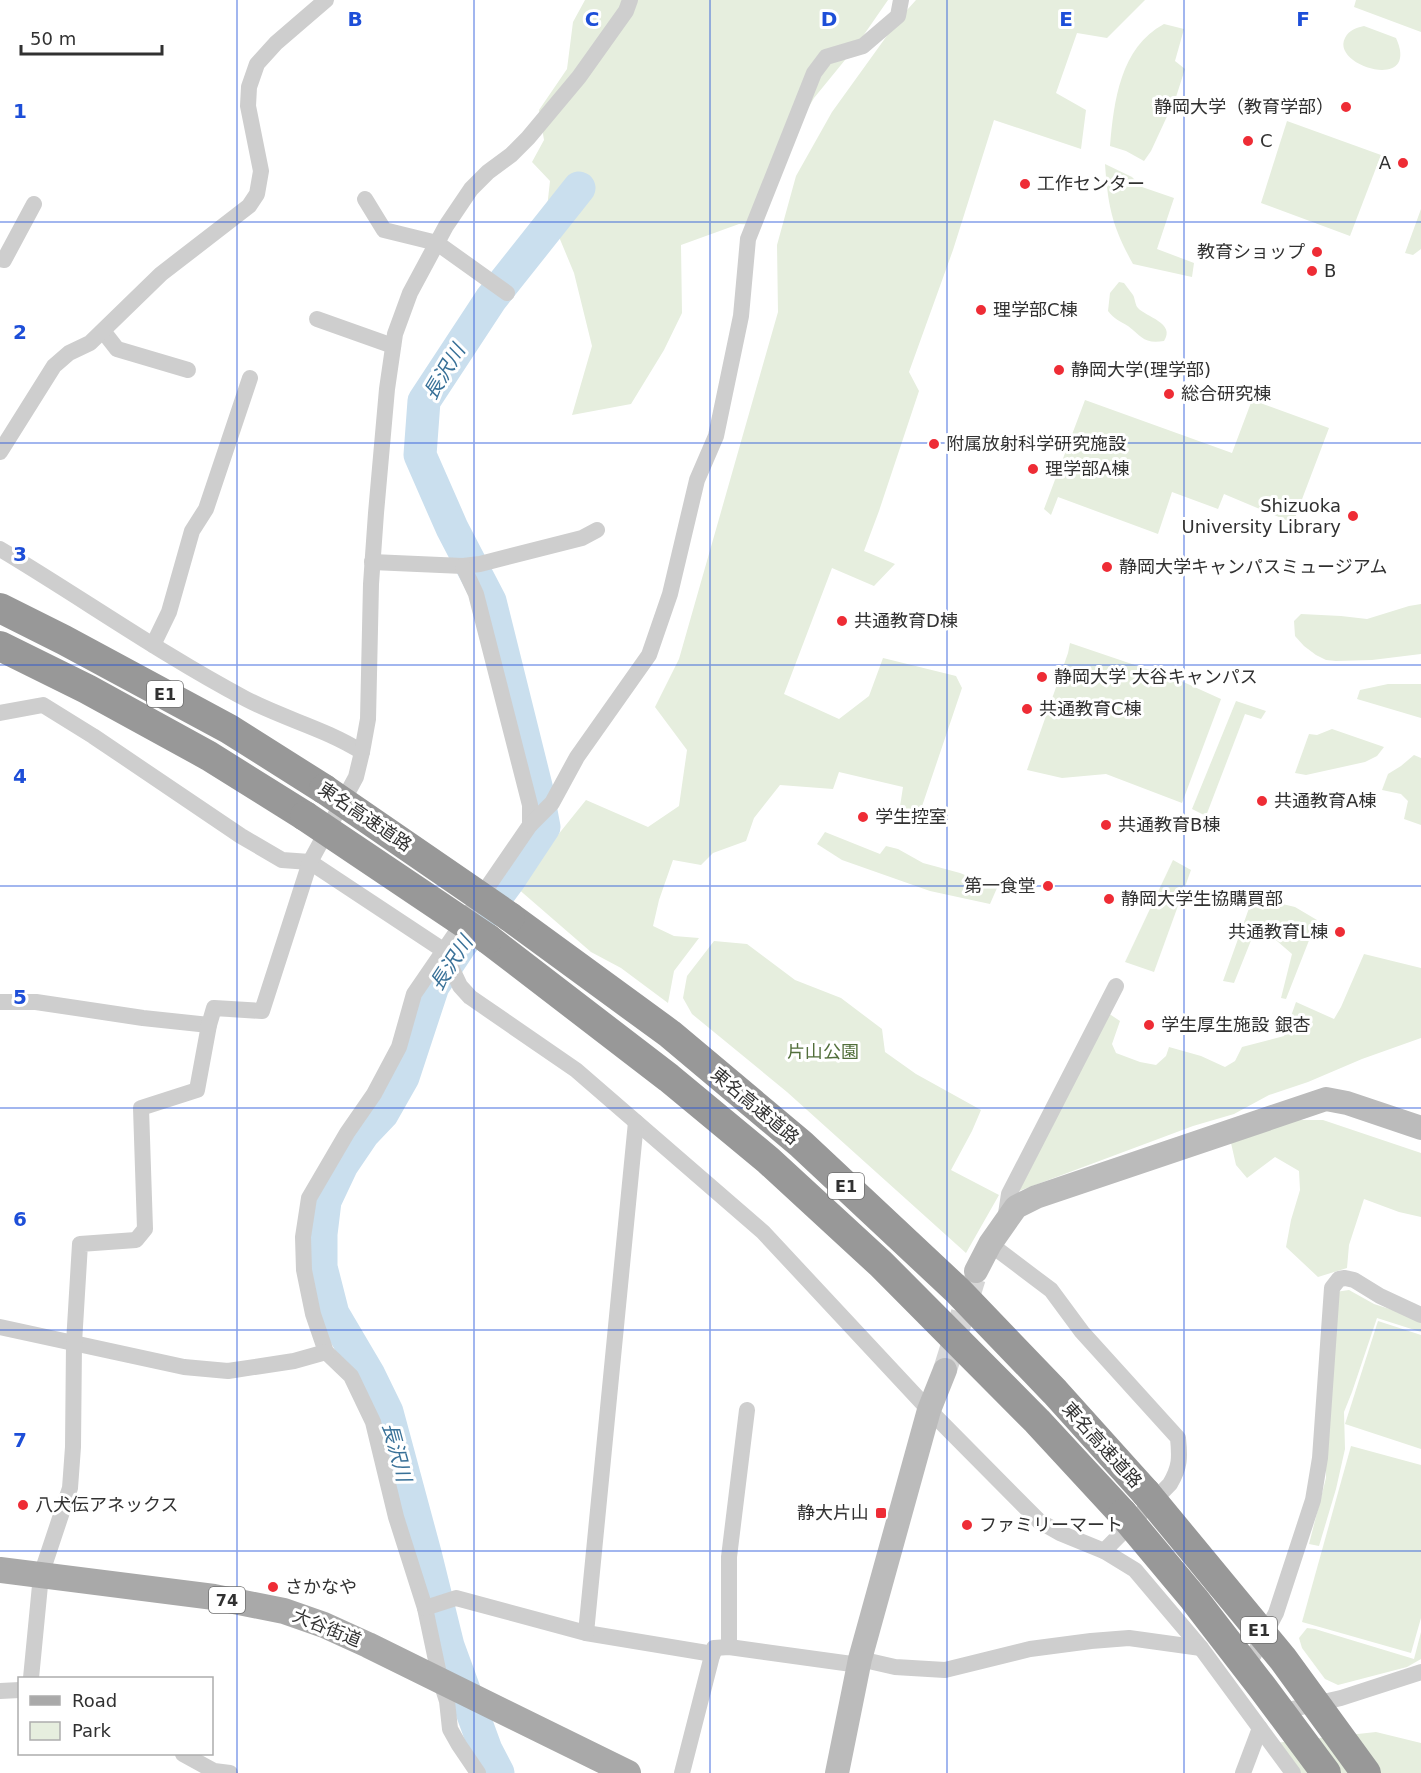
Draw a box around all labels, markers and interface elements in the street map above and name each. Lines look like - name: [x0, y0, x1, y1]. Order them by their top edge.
- text: B: [347, 7, 363, 31]
- text: C: [585, 7, 599, 31]
- text: D: [821, 7, 837, 31]
- text: E: [1059, 7, 1073, 31]
- text: F: [1296, 7, 1310, 31]
- scale bar: [21, 18, 162, 56]
- text: 50 m: [30, 28, 76, 49]
- place label: 静岡大学（教育学部）: [1154, 96, 1334, 117]
- text: 1: [13, 99, 27, 123]
- marker: 静岡大学（教育学部）: [1339, 100, 1353, 114]
- place label: C: [1260, 130, 1273, 151]
- marker: C: [1241, 134, 1255, 148]
- place label: A: [1379, 152, 1392, 173]
- marker: A: [1396, 156, 1410, 170]
- place label: 工作センター: [1037, 173, 1145, 194]
- marker: 工作センター: [1018, 177, 1032, 191]
- place label: 教育ショップ: [1197, 241, 1305, 262]
- marker: 教育ショップ: [1310, 245, 1324, 259]
- place label: B: [1324, 260, 1336, 281]
- marker: B: [1305, 264, 1319, 278]
- place label: 理学部C棟: [993, 299, 1078, 320]
- marker: 理学部C棟: [974, 303, 988, 317]
- text: 2: [13, 320, 27, 344]
- water label: 長沢川: [418, 338, 471, 404]
- place label: 静岡大学(理学部): [1071, 359, 1211, 380]
- marker: 静岡大学(理学部): [1052, 363, 1066, 377]
- place label: 総合研究棟: [1181, 383, 1271, 404]
- marker: 総合研究棟: [1162, 387, 1176, 401]
- place label: 附属放射科学研究施設: [946, 433, 1126, 454]
- marker: 附属放射科学研究施設: [927, 437, 941, 451]
- place label: 理学部A棟: [1045, 458, 1129, 479]
- marker: 理学部A棟: [1026, 462, 1040, 476]
- place label: Shizuoka University Library: [1182, 495, 1341, 537]
- marker: Shizuoka University Library: [1346, 509, 1360, 523]
- text: 3: [13, 542, 27, 566]
- place label: 静岡大学キャンパスミュージアム: [1119, 556, 1387, 577]
- marker: 静岡大学キャンパスミュージアム: [1100, 560, 1114, 574]
- place label: 共通教育D棟: [854, 610, 958, 631]
- marker: 共通教育D棟: [835, 614, 849, 628]
- place label: 静岡大学 大谷キャンパス: [1054, 666, 1258, 687]
- marker: 静岡大学 大谷キャンパス: [1035, 670, 1049, 684]
- road number: E1: [147, 681, 183, 707]
- place label: 共通教育C棟: [1039, 698, 1142, 719]
- marker: 共通教育C棟: [1020, 702, 1034, 716]
- text: 4: [13, 764, 27, 788]
- street label: 東名高速道路: [315, 778, 416, 855]
- place label: 共通教育A棟: [1274, 790, 1376, 811]
- marker: 共通教育A棟: [1255, 794, 1269, 808]
- place label: 学生控室: [875, 806, 947, 827]
- marker: 学生控室: [856, 810, 870, 824]
- place label: 共通教育B棟: [1118, 814, 1220, 835]
- marker: 共通教育B棟: [1099, 818, 1113, 832]
- place label: 第一食堂: [964, 875, 1036, 896]
- marker: 第一食堂: [1041, 879, 1055, 893]
- place label: 静岡大学生協購買部: [1121, 888, 1283, 909]
- marker: 静岡大学生協購買部: [1102, 892, 1116, 906]
- place label: 共通教育L棟: [1228, 921, 1328, 942]
- marker: 共通教育L棟: [1333, 925, 1347, 939]
- water label: 長沢川: [425, 930, 478, 995]
- text: 5: [13, 985, 27, 1009]
- place label: 学生厚生施設 銀杏: [1161, 1014, 1311, 1035]
- marker: 学生厚生施設 銀杏: [1142, 1018, 1156, 1032]
- park label: 片山公園: [787, 1041, 859, 1062]
- street label: 東名高速道路: [707, 1063, 803, 1148]
- road number: E1: [828, 1173, 864, 1199]
- text: 6: [13, 1207, 27, 1231]
- street label: 東名高速道路: [1058, 1398, 1146, 1492]
- water label: 長沢川: [378, 1420, 417, 1486]
- text: 7: [13, 1428, 27, 1452]
- place label: 八犬伝アネックス: [35, 1494, 178, 1515]
- marker: 八犬伝アネックス: [16, 1498, 30, 1512]
- place label: 静大片山: [797, 1502, 869, 1523]
- marker: 静大片山: [874, 1506, 888, 1520]
- place label: ファミリーマート: [979, 1514, 1123, 1535]
- marker: ファミリーマート: [960, 1518, 974, 1532]
- place label: さかなや: [285, 1576, 357, 1597]
- marker: さかなや: [266, 1580, 280, 1594]
- road number: 74: [209, 1587, 245, 1613]
- street label: 大谷街道: [290, 1604, 364, 1651]
- road number: E1: [1241, 1617, 1277, 1643]
- legend: [18, 1677, 213, 1755]
- text: Road: [72, 1690, 117, 1711]
- text: Park: [72, 1720, 111, 1741]

